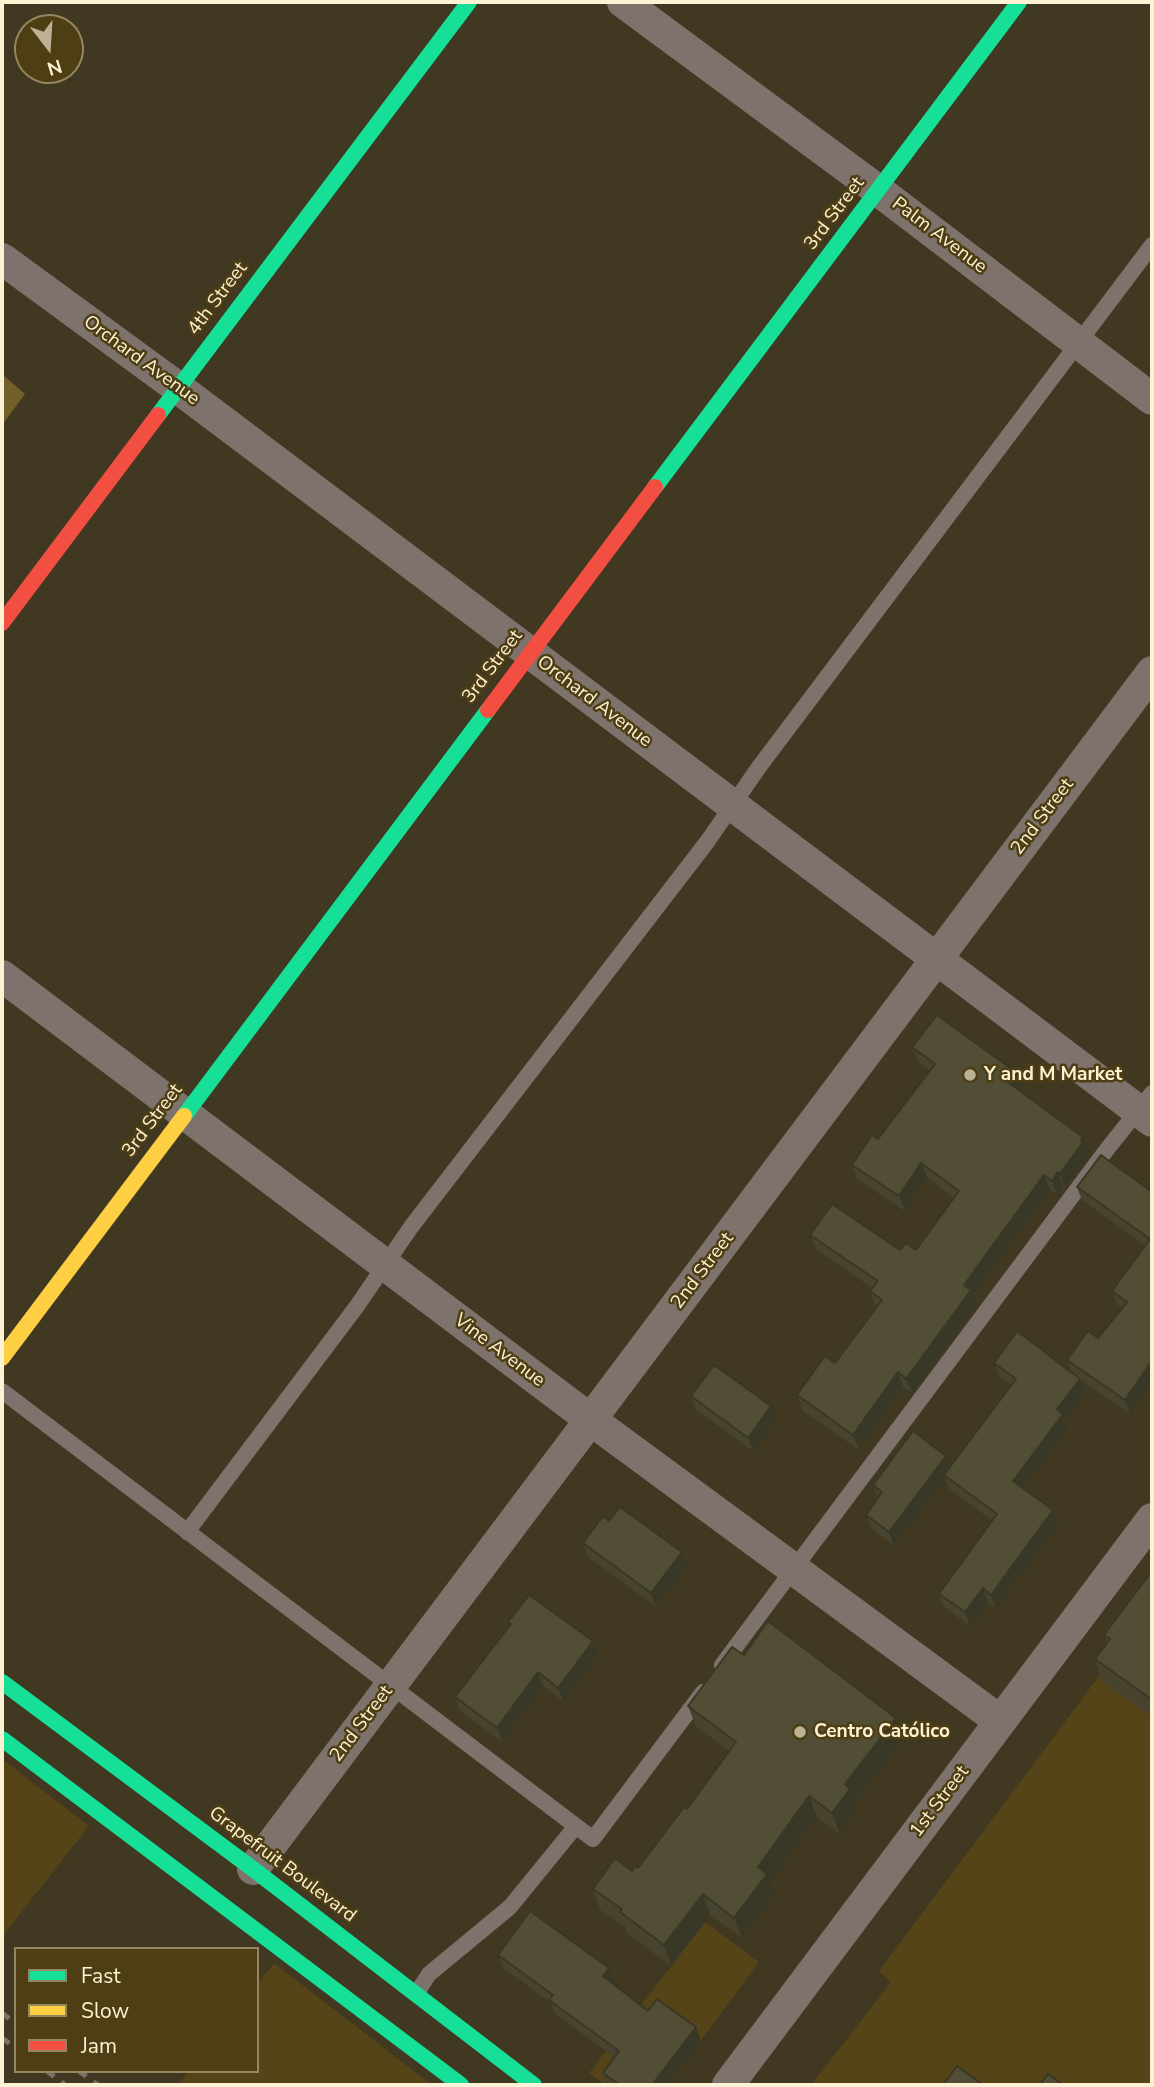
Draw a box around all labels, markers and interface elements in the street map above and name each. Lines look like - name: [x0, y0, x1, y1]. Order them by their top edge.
- north arrow: [14, 14, 84, 84]
- text: N: [44, 53, 65, 82]
- street label: 3rd Street: [800, 173, 870, 255]
- street label: Palm Avenue: [887, 193, 991, 279]
- street label: 4th Street: [183, 258, 253, 340]
- street label: Orchard Avenue: [78, 311, 204, 411]
- street label: 3rd Street: [458, 626, 528, 708]
- street label: Orchard Avenue: [532, 651, 656, 753]
- street label: 2nd Street: [1007, 774, 1079, 860]
- place label: Y and M Market: [984, 1064, 1122, 1086]
- marker: Y and M Market: [962, 1067, 978, 1083]
- street label: 3rd Street: [118, 1080, 188, 1162]
- street label: 2nd Street: [667, 1228, 739, 1314]
- street label: Vine Avenue: [449, 1309, 549, 1393]
- street label: 2nd Street: [326, 1681, 398, 1767]
- place label: Centro Católico: [814, 1721, 950, 1743]
- marker: Centro Católico: [792, 1724, 808, 1740]
- street label: 1st Street: [906, 1762, 974, 1842]
- street label: Grapefruit Boulevard: [204, 1802, 360, 1928]
- legend: [14, 1947, 259, 2073]
- text: Fast: [81, 1962, 121, 1990]
- text: Slow: [81, 1997, 129, 2025]
- text: Jam: [81, 2032, 117, 2060]

